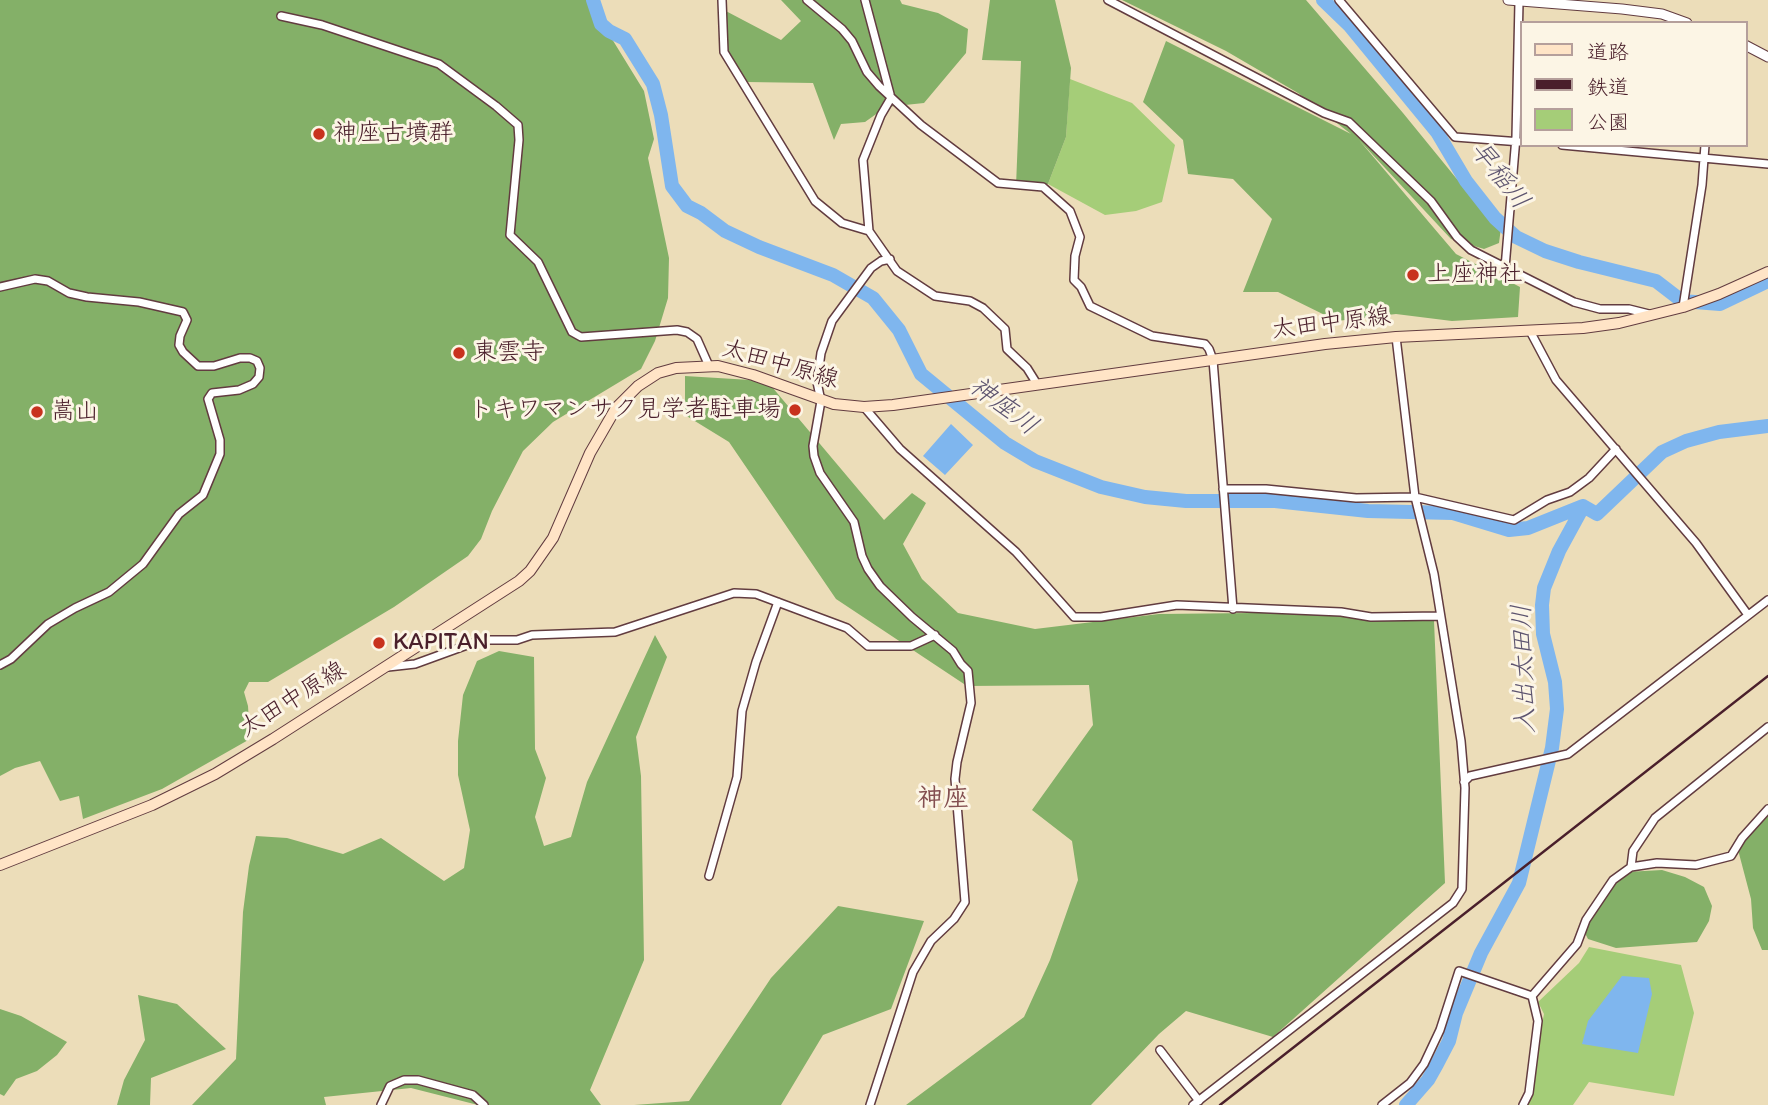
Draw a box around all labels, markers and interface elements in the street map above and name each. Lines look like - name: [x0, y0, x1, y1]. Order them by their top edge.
- legend: [1520, 21, 1747, 147]
- text: 道路: [1587, 39, 1629, 64]
- text: 鉄道: [1587, 74, 1629, 99]
- text: 公園: [1587, 109, 1629, 134]
- place label: 神座古墳群: [333, 120, 453, 148]
- marker: 神座古墳群: [311, 126, 327, 142]
- water label: 早稲川: [1463, 136, 1535, 216]
- place label: 上座神社: [1427, 261, 1523, 289]
- marker: 上座神社: [1405, 267, 1421, 283]
- street label: 太田中原線: [1270, 302, 1392, 346]
- street label: 太田中原線: [718, 335, 842, 395]
- place label: 東雲寺: [473, 339, 545, 367]
- marker: 東雲寺: [451, 345, 467, 361]
- water label: 神座川: [962, 371, 1044, 443]
- place label: トキワマンサク見学者駐車場: [469, 396, 781, 424]
- place label: 嵩山: [51, 398, 99, 426]
- marker: トキワマンサク見学者駐車場: [787, 402, 803, 418]
- marker: 嵩山: [29, 404, 45, 420]
- water label: 入出太田川: [1507, 603, 1543, 735]
- place label: KAPITAN: [393, 629, 489, 657]
- marker: KAPITAN: [371, 635, 387, 651]
- street label: 太田中原線: [234, 656, 352, 744]
- district label: 神座: [917, 783, 969, 815]

